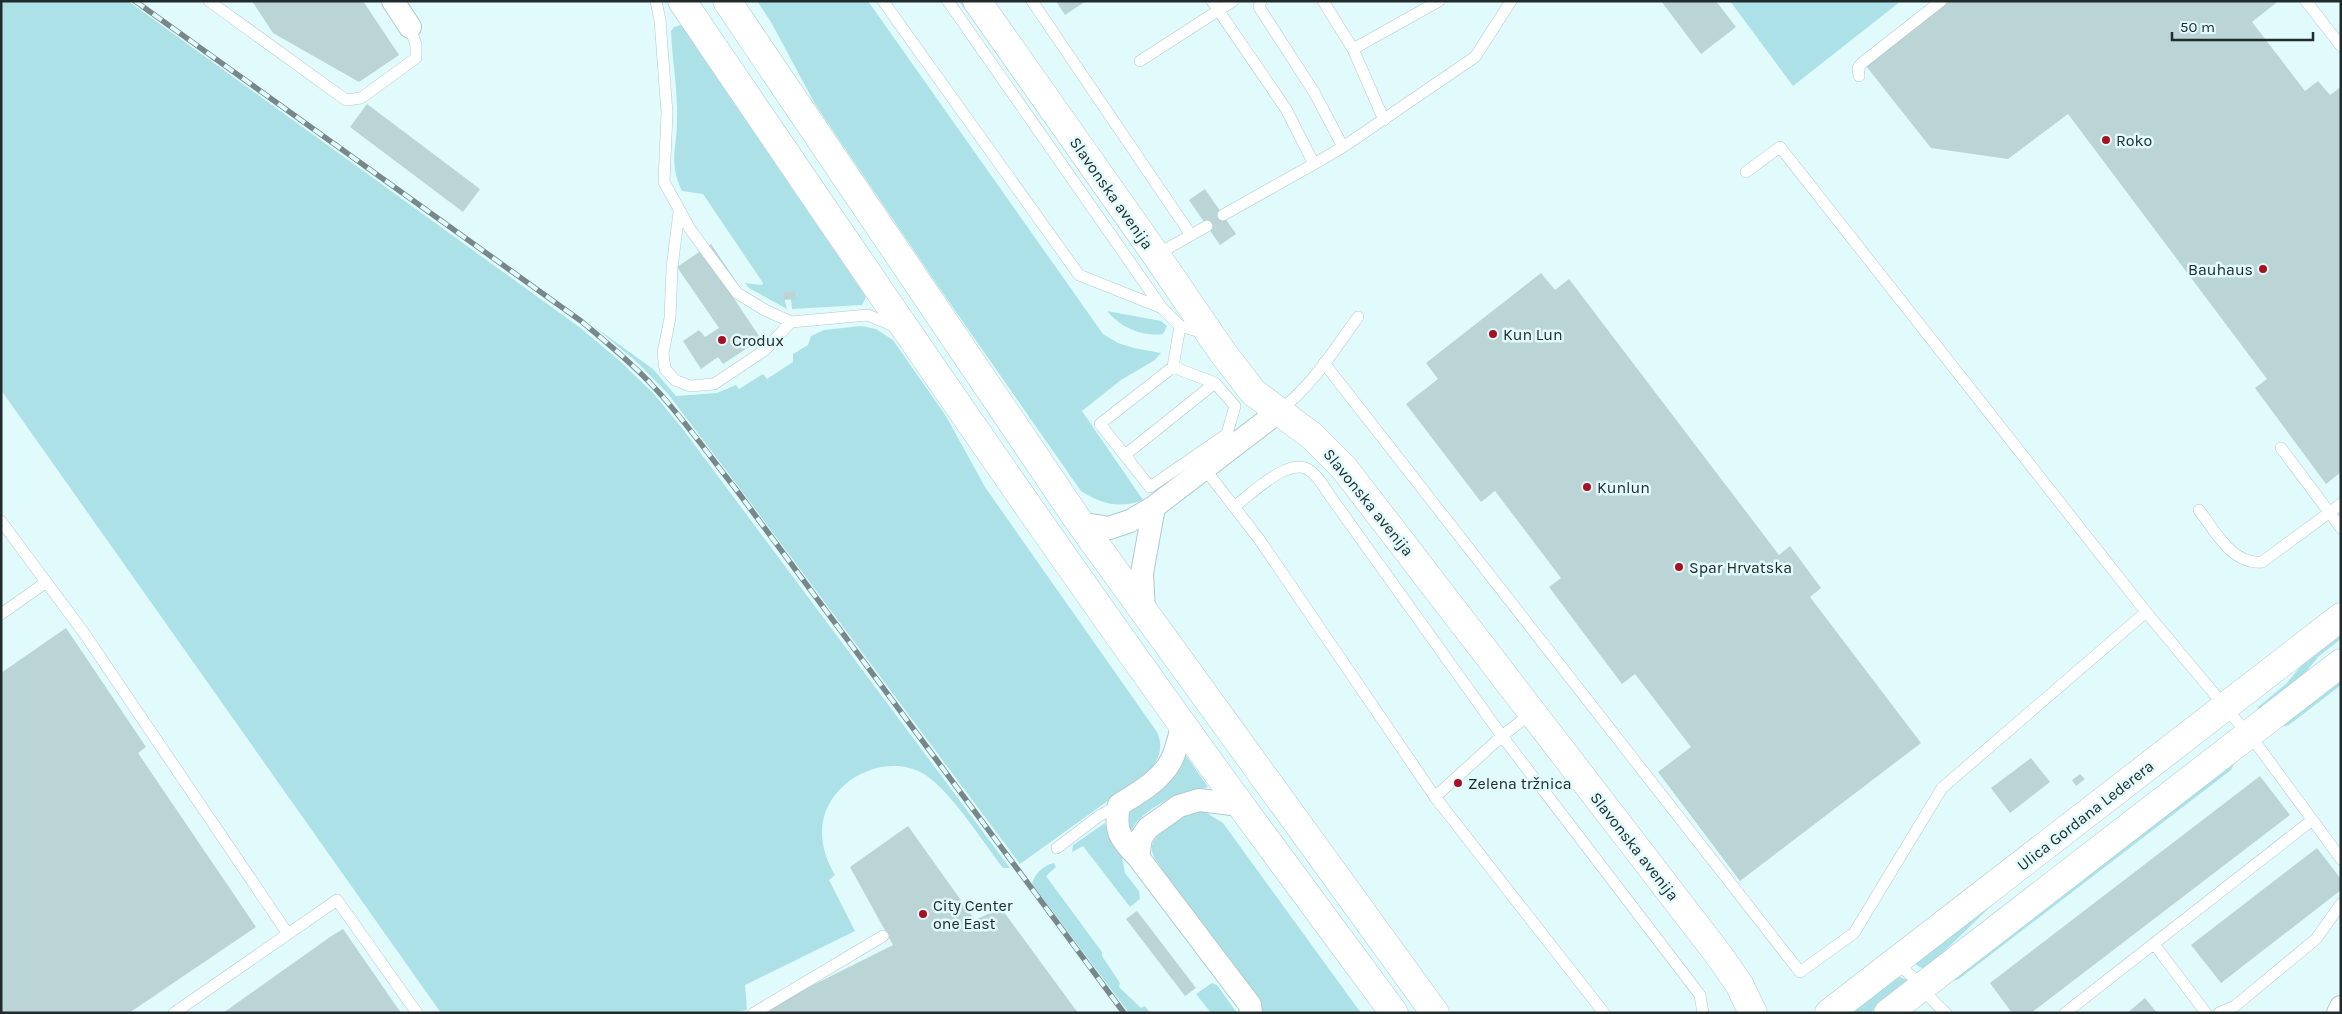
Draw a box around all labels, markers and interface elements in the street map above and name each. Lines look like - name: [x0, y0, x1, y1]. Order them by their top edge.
- scale bar: [2172, 10, 2313, 42]
- text: 50 m: [2180, 18, 2215, 36]
- place label: Roko: [2116, 131, 2152, 150]
- street label: Slavonska avenija: [1066, 133, 1157, 253]
- marker: Roko: [2100, 134, 2112, 146]
- place label: Bauhaus: [2188, 260, 2253, 279]
- marker: Bauhaus: [2257, 263, 2269, 275]
- place label: Kun Lun: [1503, 325, 1563, 344]
- marker: Kun Lun: [1487, 328, 1499, 340]
- place label: Crodux: [732, 331, 784, 350]
- marker: Crodux: [716, 334, 728, 346]
- street label: Slavonska avenija: [1319, 445, 1418, 560]
- place label: Kunlun: [1597, 478, 1650, 497]
- marker: Kunlun: [1581, 481, 1593, 493]
- place label: Spar Hrvatska: [1689, 558, 1792, 577]
- marker: Spar Hrvatska: [1673, 561, 1685, 573]
- street label: Ulica Gordana Lederera: [2013, 756, 2157, 875]
- place label: Zelena tržnica: [1468, 774, 1572, 793]
- marker: Zelena tržnica: [1452, 777, 1464, 789]
- street label: Slavonska avenija: [1586, 788, 1683, 904]
- place label: City Center one East: [933, 896, 1013, 933]
- marker: City Center one East: [917, 908, 929, 920]

